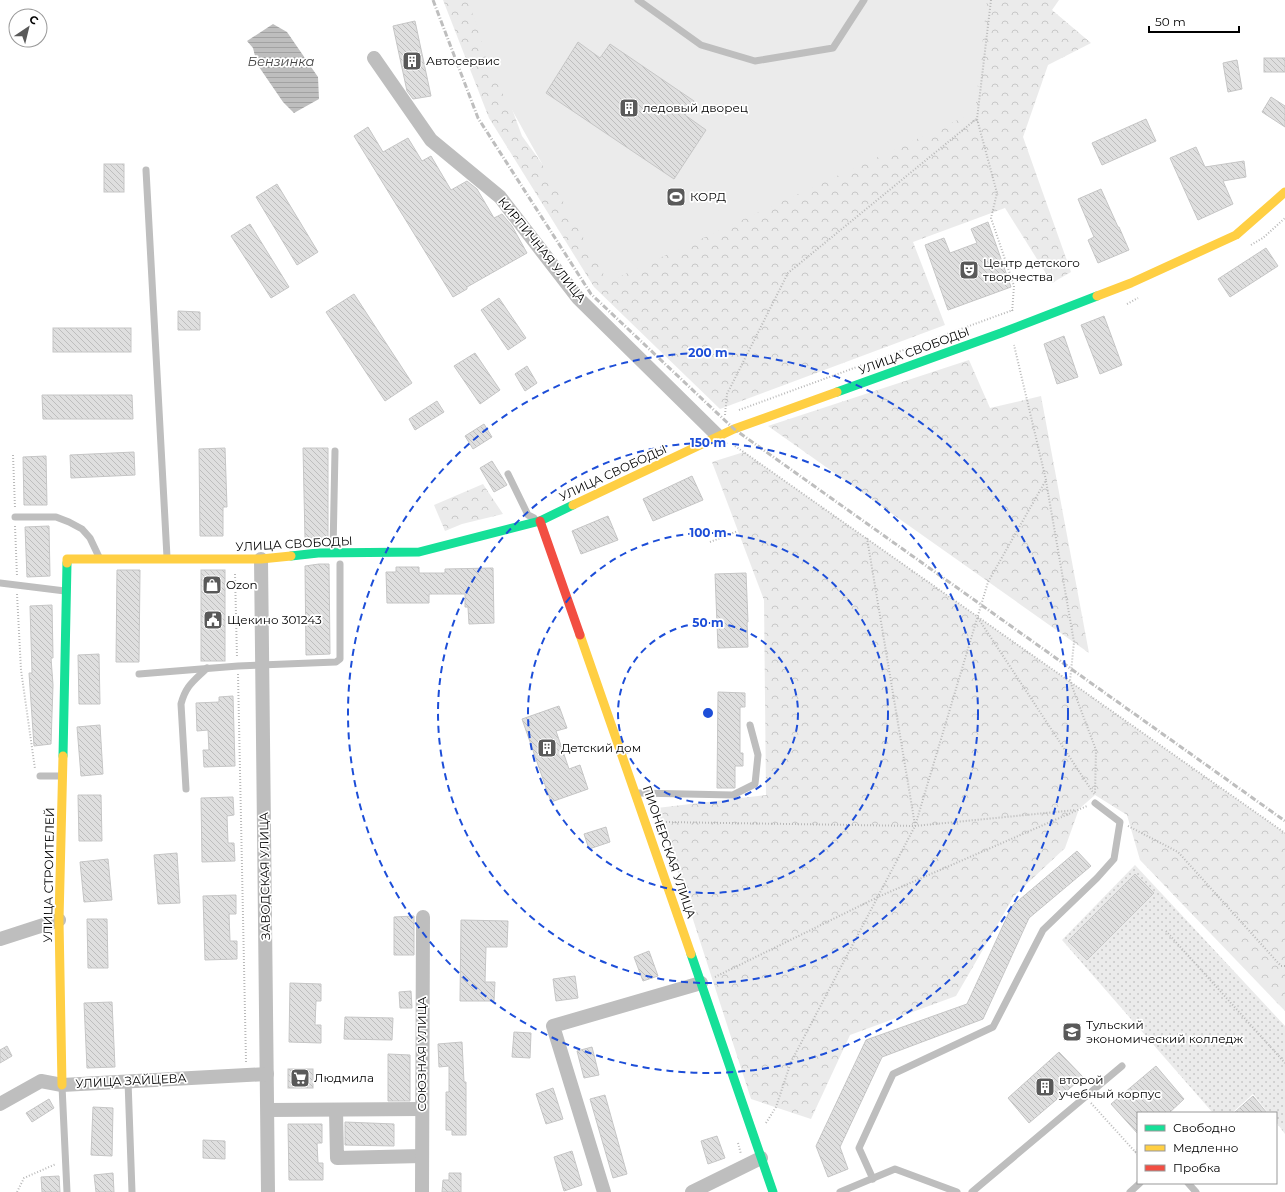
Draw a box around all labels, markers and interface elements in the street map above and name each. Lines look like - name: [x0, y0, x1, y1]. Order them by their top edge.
- north arrow: [8, 8, 48, 48]
- scale bar: [1149, 8, 1239, 34]
- text: С: [26, 12, 41, 28]
- text: 50 m: [1155, 14, 1186, 29]
- building icon: Автосервис: [401, 50, 423, 72]
- water label: Бензинка: [247, 53, 315, 69]
- place label: Автосервис: [426, 53, 500, 68]
- building icon: ледовый дворец: [618, 97, 640, 119]
- place label: ледовый дворец: [643, 100, 748, 115]
- sports icon: КОРД: [665, 186, 687, 208]
- place label: КОРД: [690, 189, 726, 204]
- street label: КИРПИЧНАЯ УЛИЦА: [495, 194, 590, 305]
- place label: Центр детского творчества: [983, 255, 1080, 284]
- theatre icon: Центр детского творчества: [958, 259, 980, 281]
- street label: УЛИЦА СВОБОДЫ: [856, 323, 971, 378]
- text: 200 m: [688, 345, 728, 360]
- text: 150 m: [690, 435, 726, 450]
- street label: УЛИЦА СВОБОДЫ: [557, 441, 669, 504]
- text: 100 m: [690, 525, 726, 540]
- street label: УЛИЦА СВОБОДЫ: [235, 533, 353, 554]
- shop icon: Ozon: [201, 574, 223, 596]
- place label: Ozon: [226, 577, 258, 592]
- public building icon: Щекино 301243: [202, 609, 224, 631]
- place label: Щекино 301243: [227, 612, 322, 627]
- text: 50 m: [692, 615, 724, 630]
- centre of rings: [701, 706, 715, 720]
- building icon: Детский дом: [536, 737, 558, 759]
- place label: Детский дом: [561, 740, 641, 755]
- street label: ПИОНЕРСКАЯ УЛИЦА: [640, 783, 699, 920]
- street label: УЛИЦА СТРОИТЕЛЕЙ: [40, 807, 57, 943]
- street label: ЗАВОДСКАЯ УЛИЦА: [256, 812, 273, 940]
- street label: СОЮЗНАЯ УЛИЦА: [414, 996, 429, 1112]
- place label: Тульский экономический колледж: [1086, 1017, 1243, 1046]
- school or university icon: Тульский экономический колледж: [1061, 1021, 1083, 1043]
- supermarket icon: Людмила: [289, 1067, 311, 1089]
- street label: УЛИЦА ЗАЙЦЕВА: [75, 1070, 187, 1091]
- place label: Людмила: [314, 1070, 374, 1085]
- place label: второй учебный корпус: [1058, 1072, 1161, 1101]
- building icon: второй учебный корпус: [1034, 1076, 1056, 1098]
- legend: [1137, 1112, 1277, 1184]
- text: Свободно: [1173, 1120, 1236, 1135]
- text: Медленно: [1173, 1140, 1239, 1155]
- text: Пробка: [1173, 1160, 1221, 1175]

